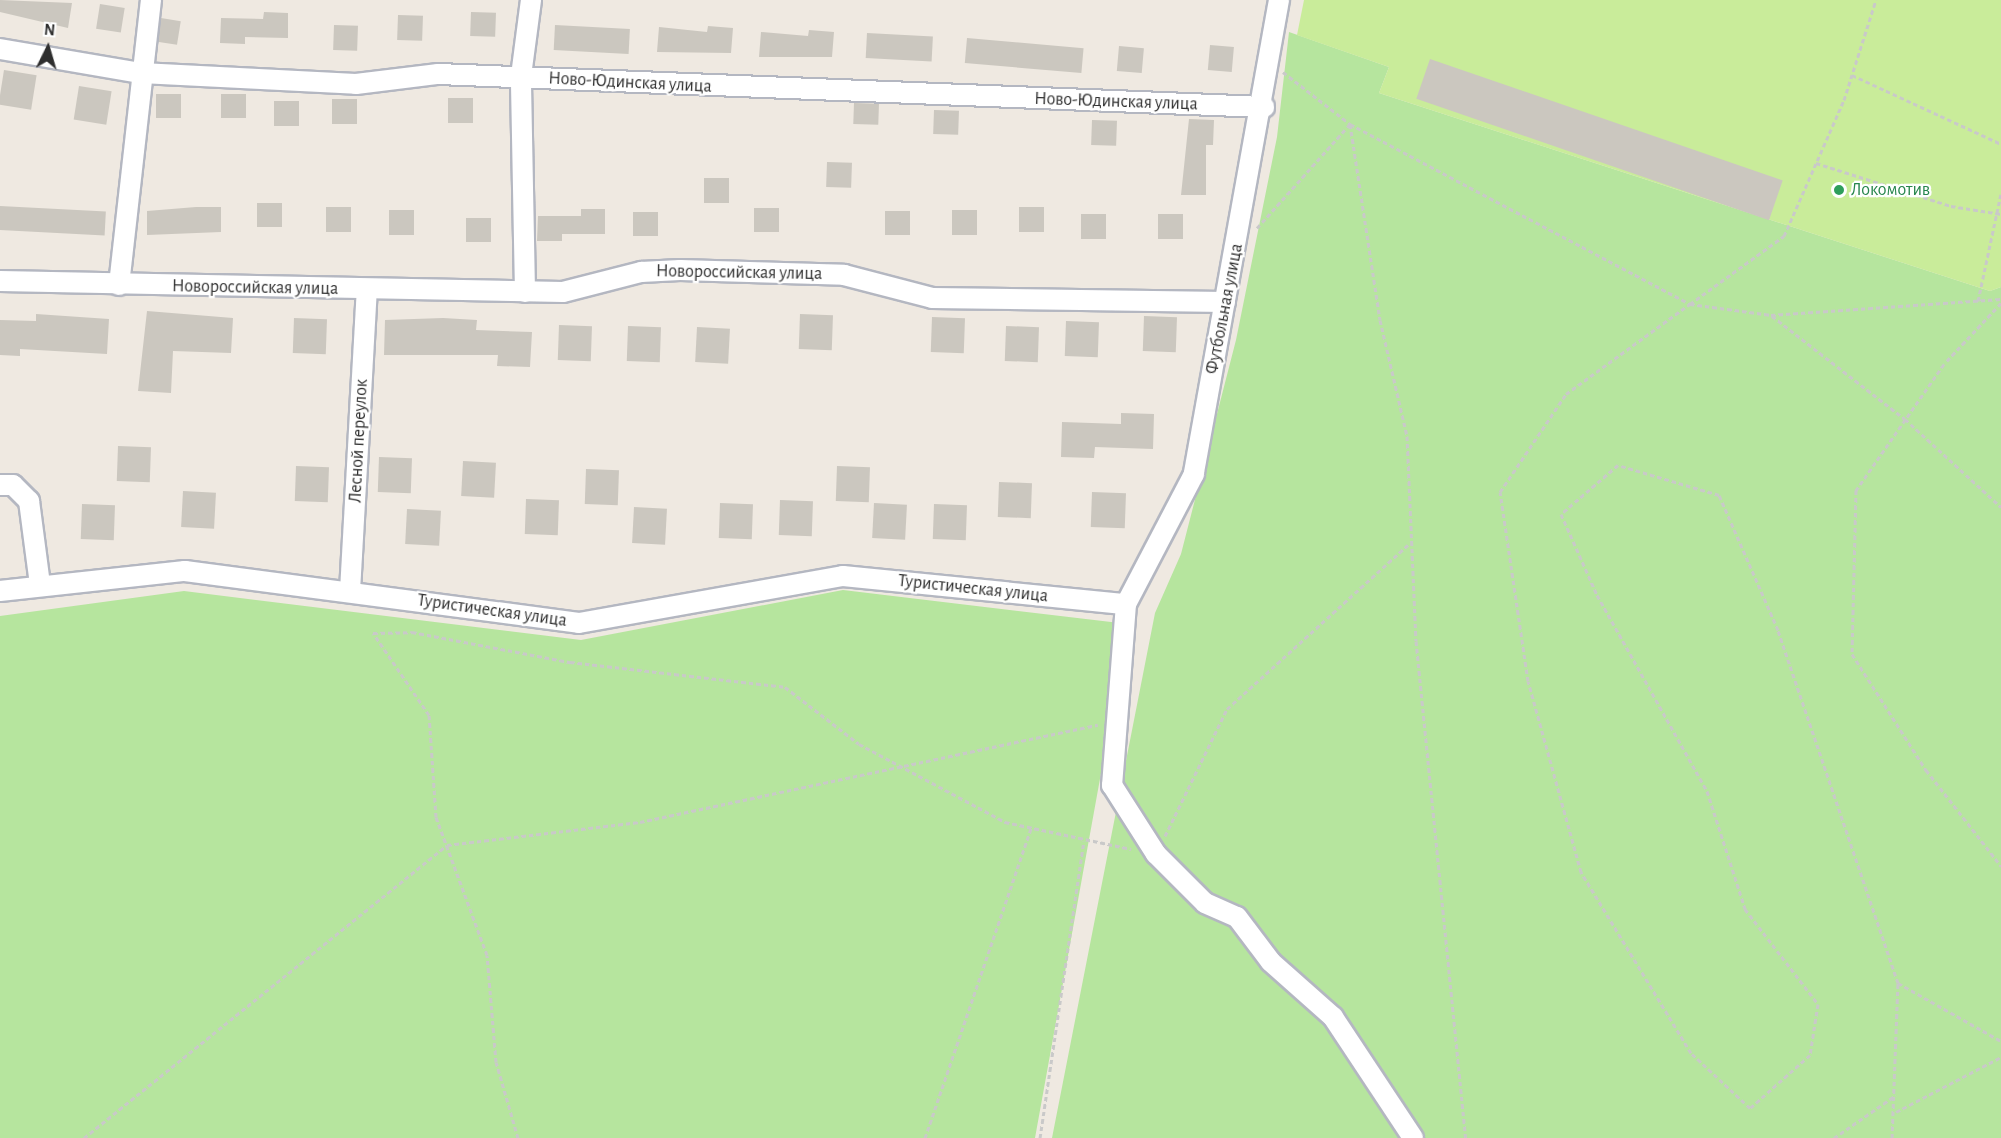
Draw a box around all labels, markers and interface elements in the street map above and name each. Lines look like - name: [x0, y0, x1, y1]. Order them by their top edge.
- north arrow: [18, 18, 78, 78]
- text: N: [43, 22, 56, 39]
- street label: Ново-Юдинская улица: [548, 68, 712, 98]
- street label: Ново-Юдинская улица: [1034, 88, 1198, 116]
- place label: Локомотив: [1851, 179, 1930, 201]
- marker: Локомотив: [1832, 183, 1846, 197]
- street label: Футбольная улица: [1202, 242, 1248, 376]
- street label: Новороссийская улица: [656, 261, 822, 285]
- street label: Новороссийская улица: [172, 276, 338, 300]
- street label: Лесной переулок: [345, 379, 373, 503]
- street label: Туристическая улица: [897, 570, 1049, 608]
- street label: Туристическая улица: [416, 590, 568, 632]

